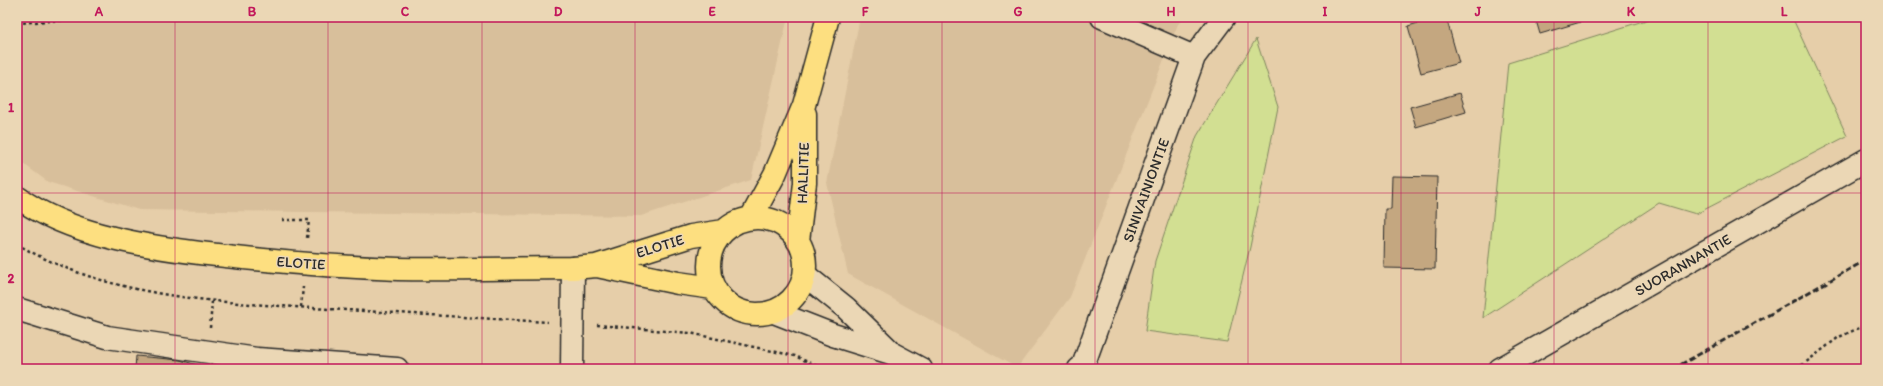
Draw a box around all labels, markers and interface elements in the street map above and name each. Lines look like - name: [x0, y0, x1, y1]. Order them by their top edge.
- text: A: [94, 4, 104, 19]
- text: B: [248, 4, 257, 19]
- text: C: [401, 4, 410, 19]
- text: D: [554, 4, 563, 19]
- text: E: [708, 4, 716, 19]
- text: F: [862, 4, 869, 19]
- text: G: [1014, 4, 1023, 19]
- text: H: [1167, 4, 1176, 19]
- text: I: [1323, 4, 1328, 19]
- text: J: [1474, 4, 1482, 19]
- text: K: [1627, 4, 1636, 19]
- text: L: [1781, 4, 1788, 19]
- text: 1: [8, 100, 14, 115]
- street label: SINIVAINIONTIE: [1119, 135, 1173, 245]
- street label: HALLITIE: [793, 142, 813, 204]
- street label: ELOTIE: [634, 230, 686, 262]
- street label: SUORANNANTIE: [1631, 230, 1735, 300]
- street label: ELOTIE: [276, 252, 326, 274]
- text: 2: [8, 271, 15, 286]

